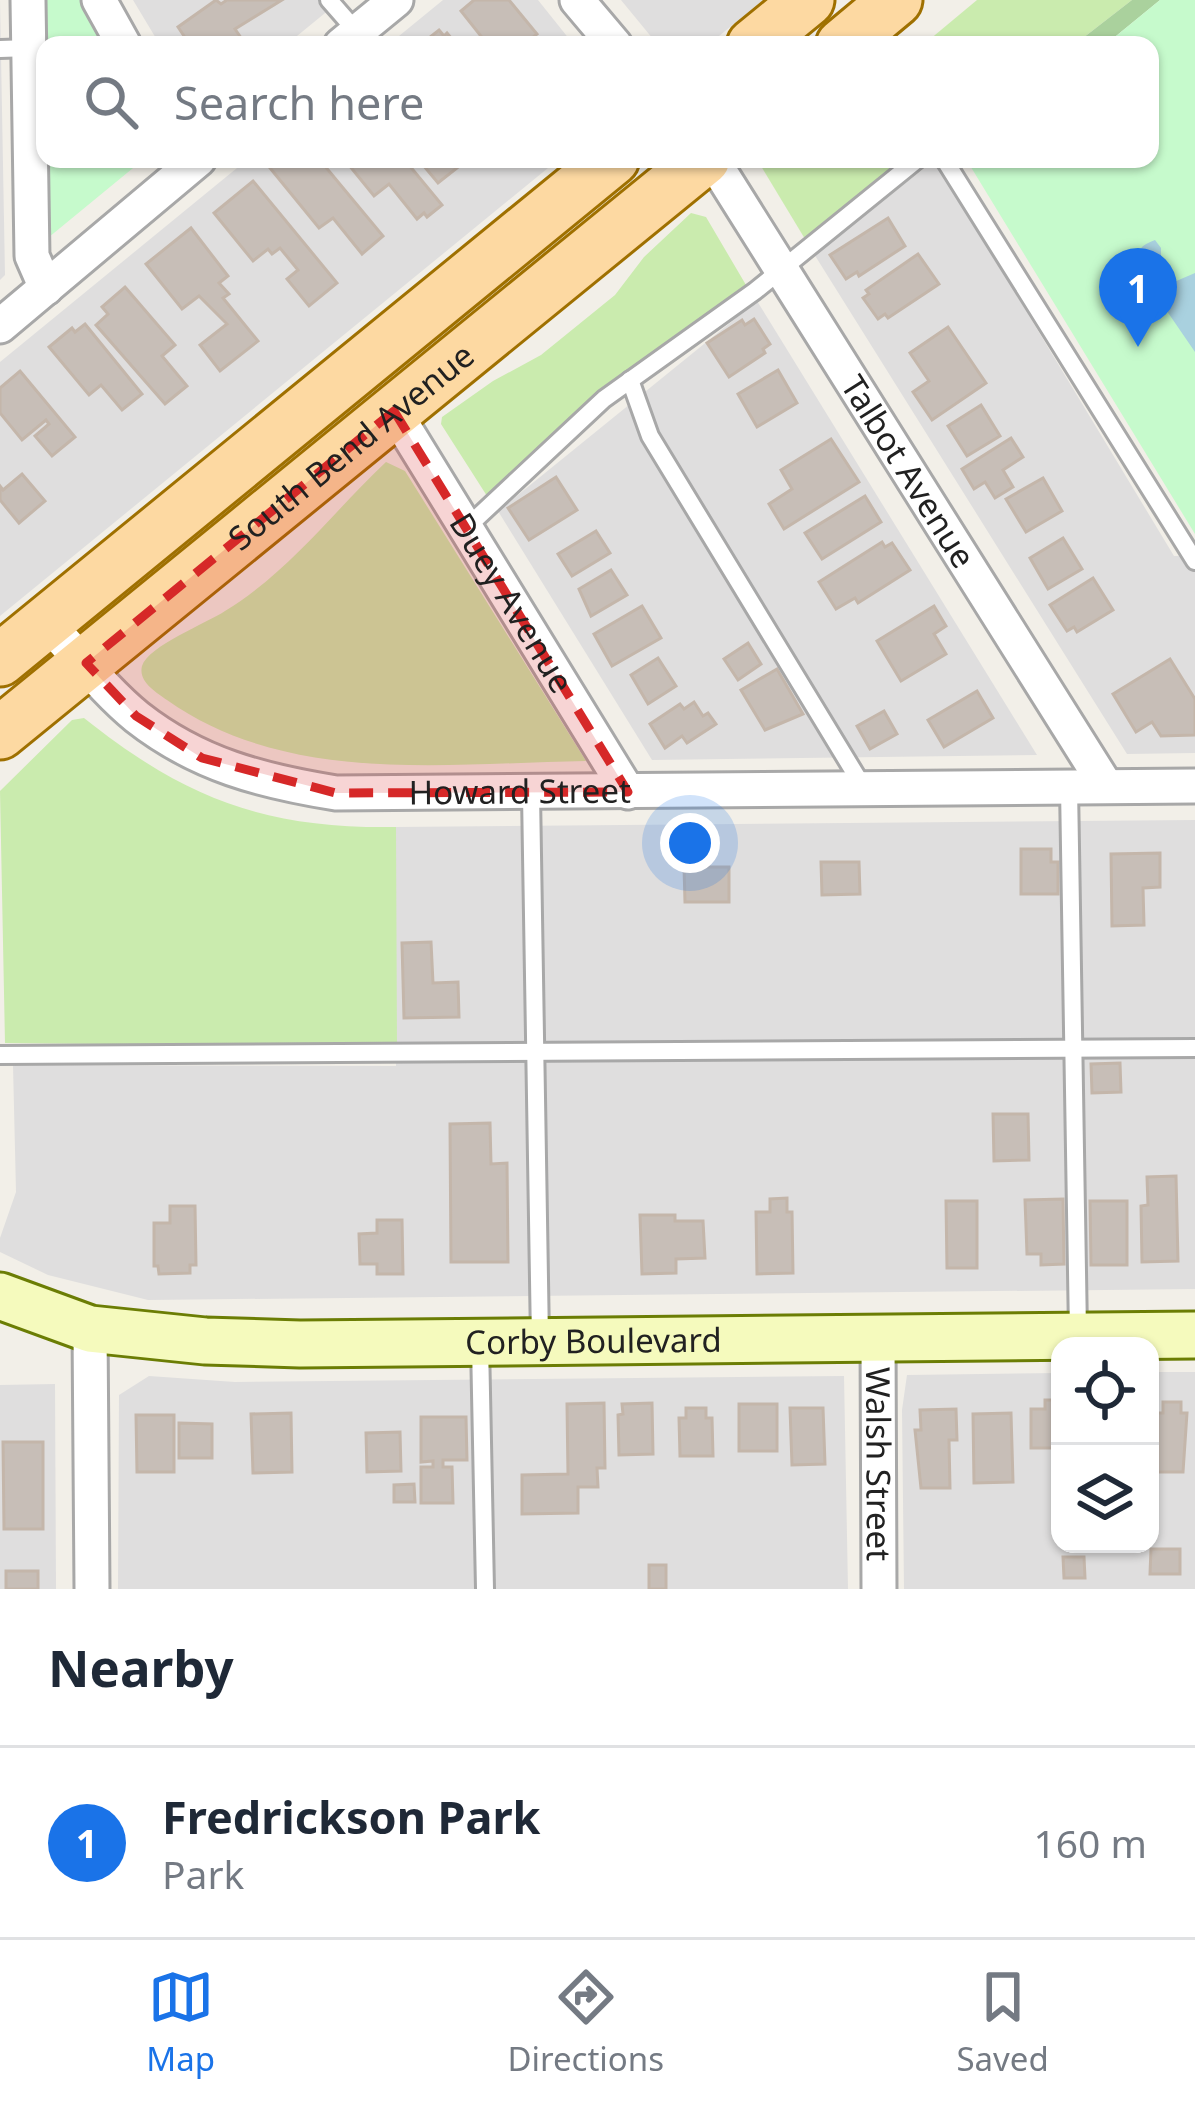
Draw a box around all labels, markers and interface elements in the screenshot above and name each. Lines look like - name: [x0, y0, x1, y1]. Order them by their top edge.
- search box: [36, 36, 1159, 168]
- icon: search: [78, 69, 144, 135]
- text: Search here: [174, 72, 424, 133]
- pin: 1: [1099, 248, 1177, 347]
- street label: South Bend Avenue: [218, 333, 483, 560]
- street label: Talbot Avenue: [831, 366, 986, 576]
- street label: Duey Avenue: [440, 504, 585, 701]
- street label: Howard Street: [408, 768, 631, 814]
- your location: [660, 813, 720, 873]
- street label: Corby Boulevard: [465, 1317, 722, 1364]
- map controls: [1051, 1337, 1159, 1553]
- button: locate: [1051, 1337, 1159, 1445]
- street label: Walsh Street: [856, 1367, 902, 1561]
- button: layers: [1051, 1445, 1159, 1553]
- text: Nearby: [48, 1632, 234, 1702]
- text: Fredrickson Park: [162, 1786, 541, 1847]
- text: 1: [76, 1816, 98, 1869]
- text: 160 m: [1033, 1816, 1147, 1869]
- text: Park: [162, 1847, 244, 1900]
- tab: Map: [146, 1964, 215, 2081]
- tab: Directions: [507, 1964, 664, 2081]
- tab: Saved: [956, 1964, 1049, 2081]

